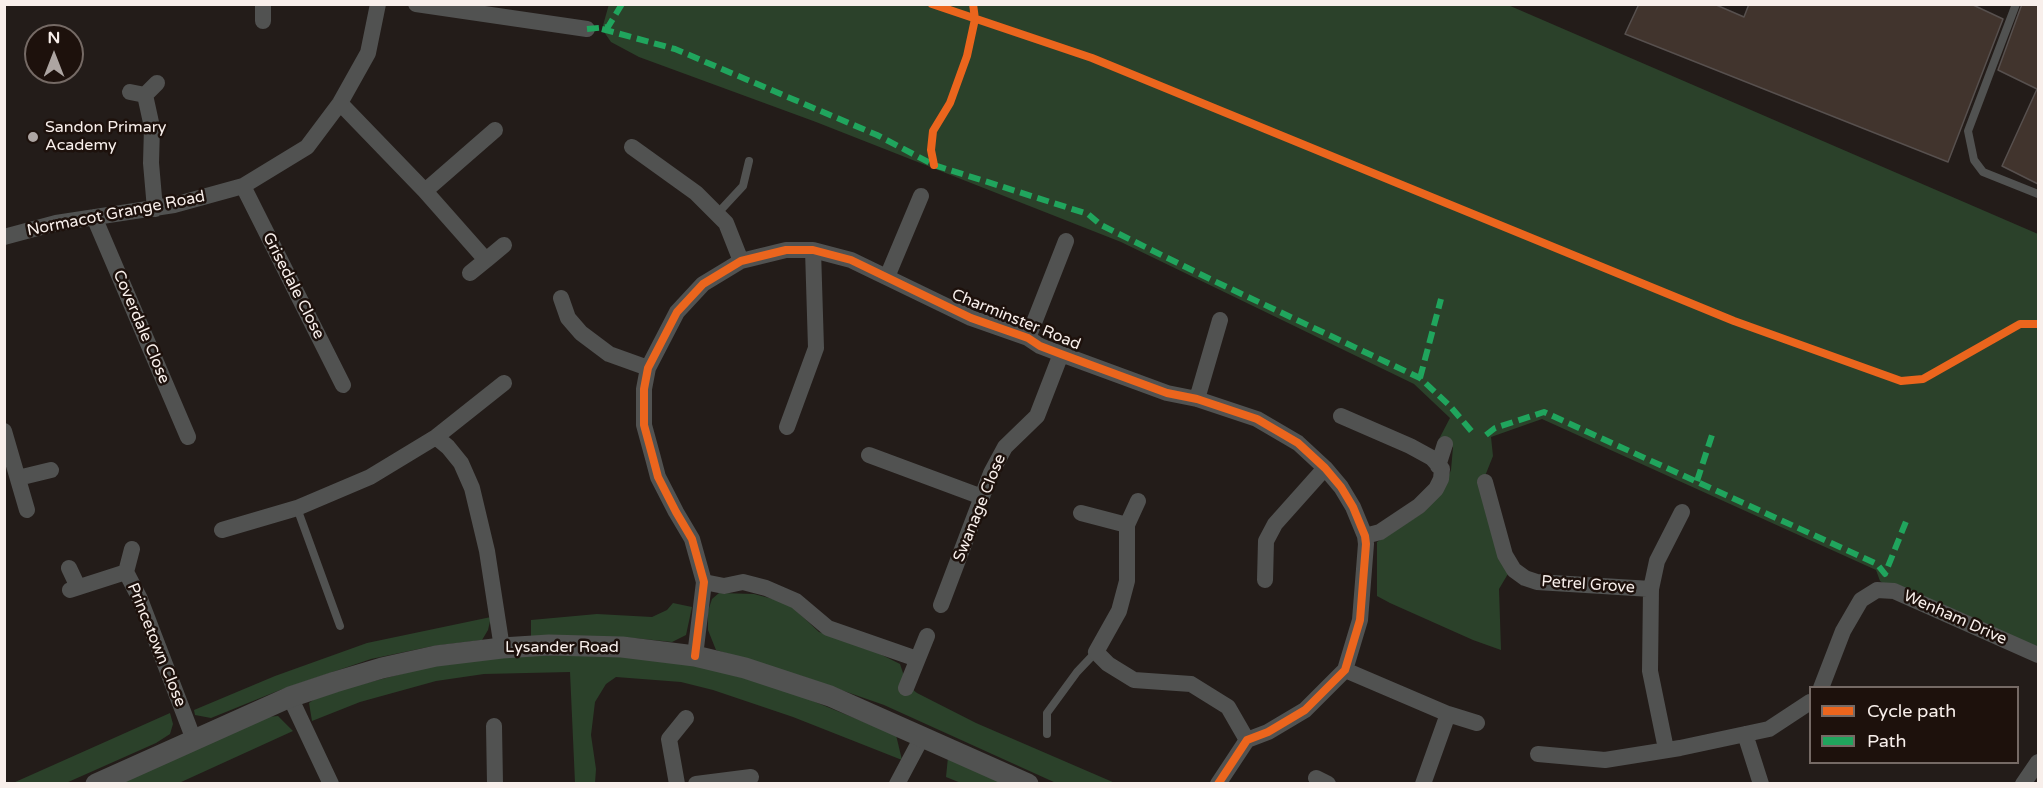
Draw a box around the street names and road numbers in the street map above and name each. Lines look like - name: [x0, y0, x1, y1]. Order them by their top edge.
- street label: Normacot Grange Road: [25, 187, 207, 241]
- street label: Grisedale Close: [258, 230, 328, 342]
- street label: Coverdale Close: [108, 267, 174, 387]
- street label: Charminster Road: [949, 285, 1083, 355]
- street label: Swanage Close: [950, 451, 1010, 565]
- street label: Petrel Grove: [1541, 572, 1635, 598]
- street label: Princetown Close: [122, 580, 190, 710]
- street label: Wenham Drive: [1900, 587, 2010, 649]
- street label: Lysander Road: [505, 638, 619, 658]

